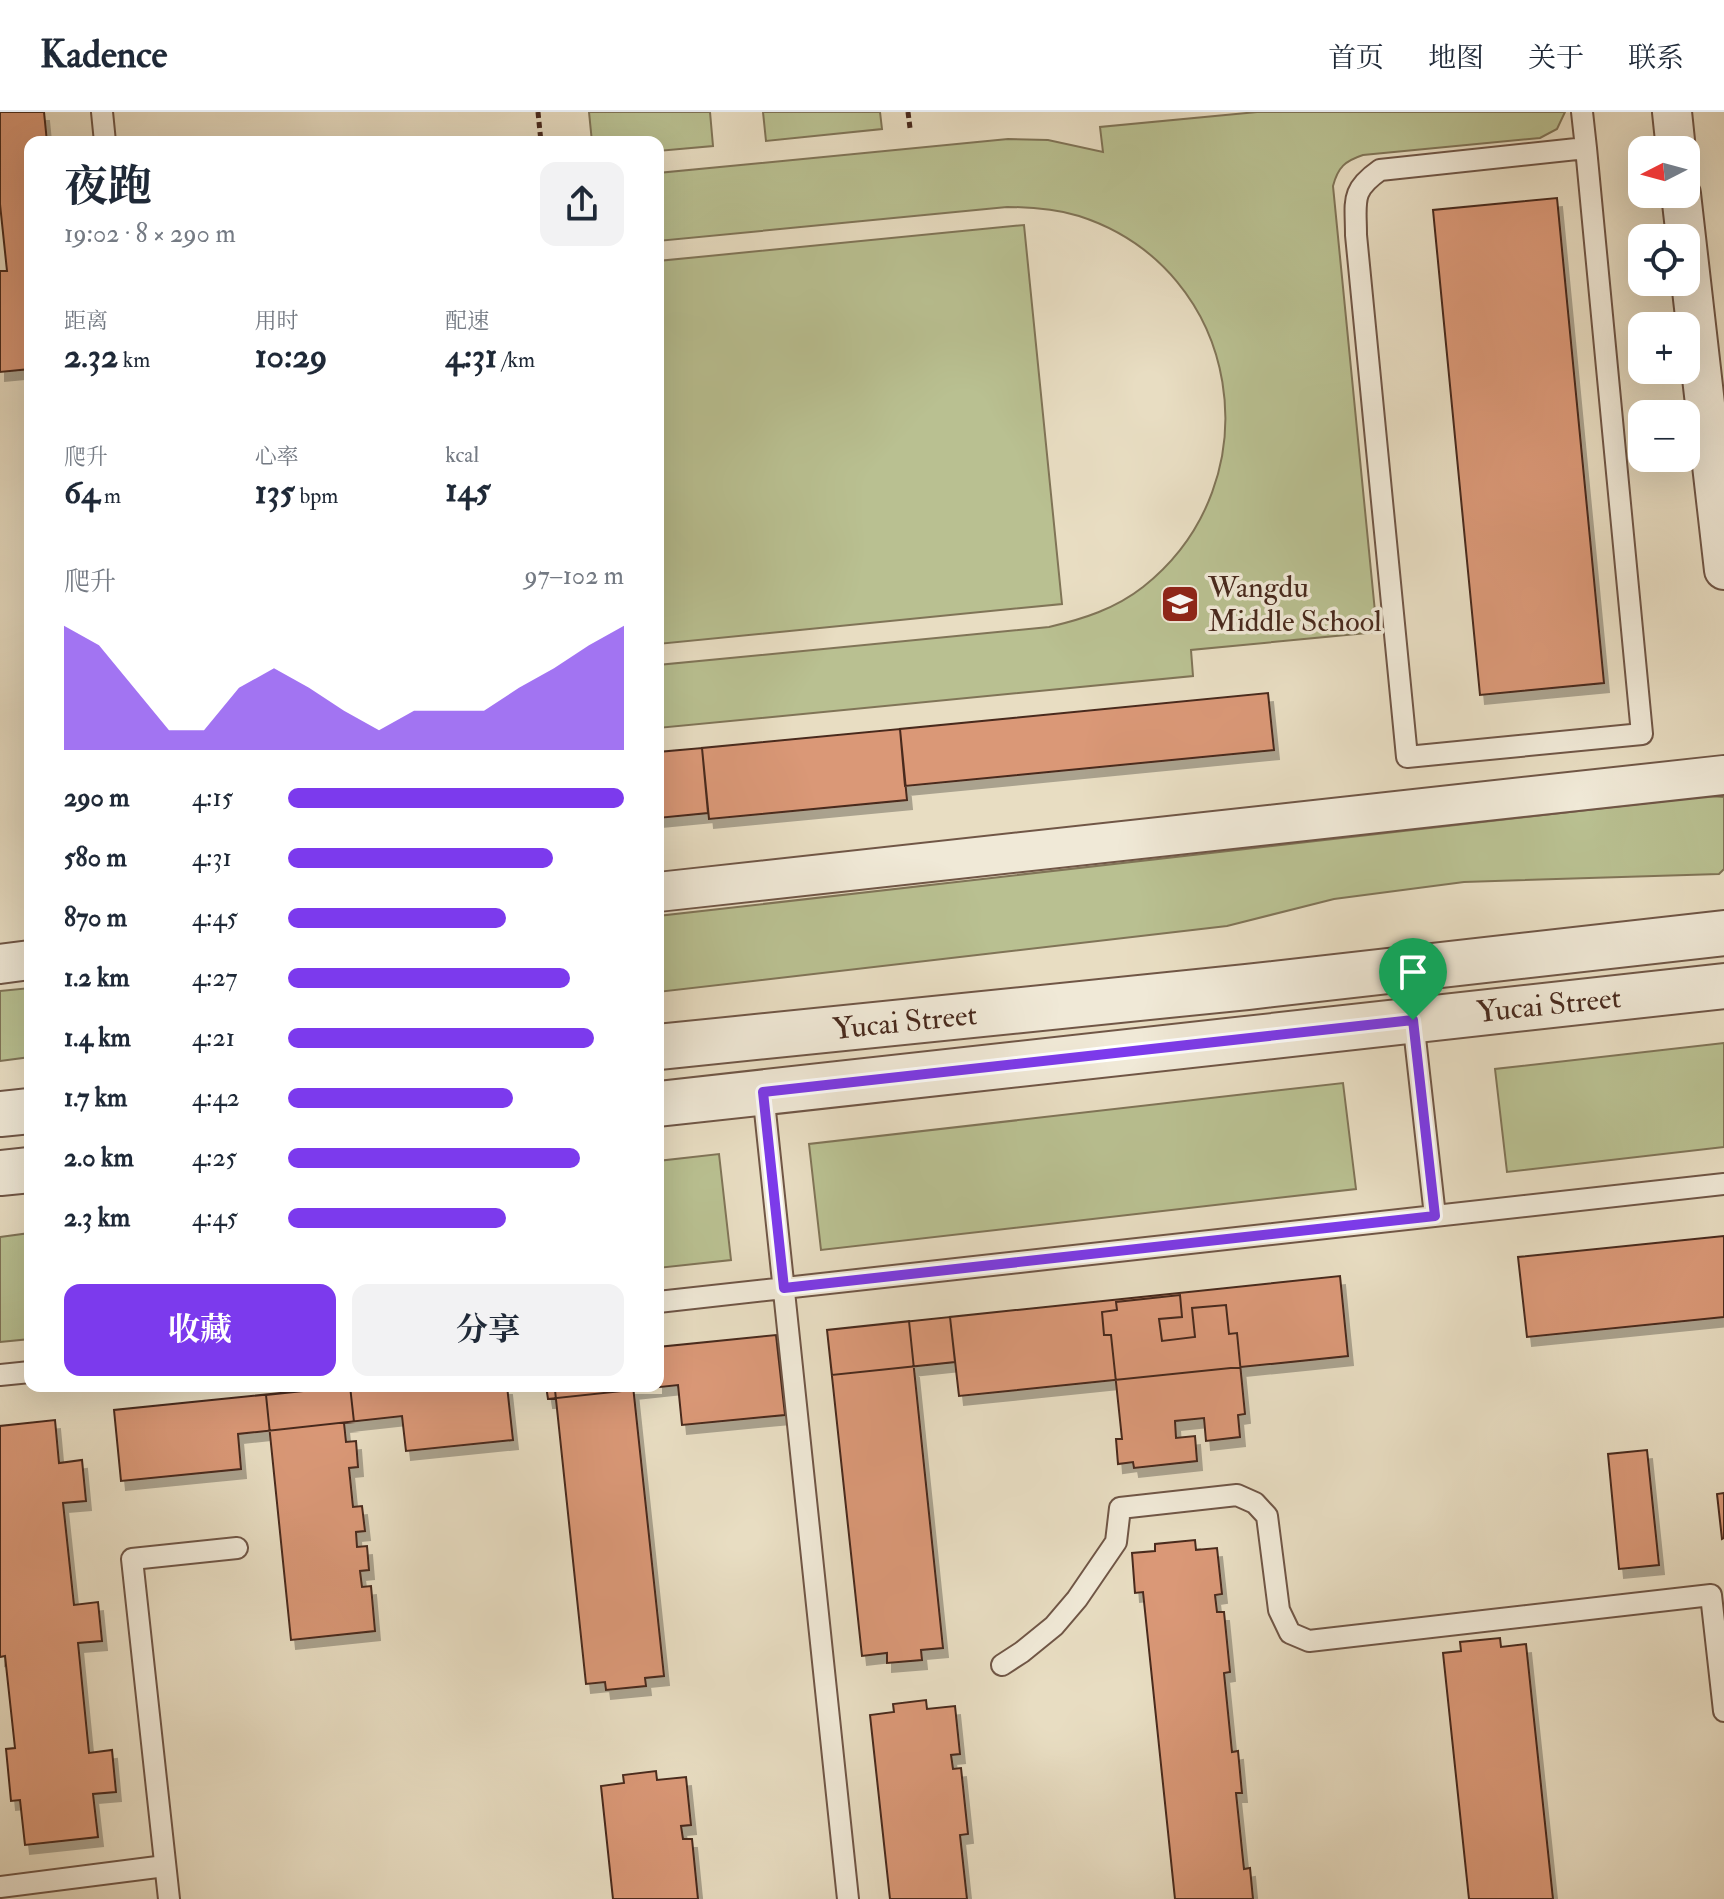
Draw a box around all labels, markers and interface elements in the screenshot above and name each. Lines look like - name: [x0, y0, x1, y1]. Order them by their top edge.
- text: Kadence: [40, 31, 167, 79]
- text: 首页: [1328, 41, 1384, 76]
- text: 地图: [1428, 41, 1484, 76]
- text: 关于: [1528, 41, 1584, 76]
- text: 联系: [1628, 41, 1684, 76]
- north arrow: [1628, 136, 1700, 208]
- map controls: [1628, 136, 1700, 472]
- text: 夜跑: [64, 160, 152, 215]
- button: share: [540, 162, 624, 246]
- text: 19:02 · 8 × 290 m: [64, 218, 236, 250]
- button: locate: [1628, 224, 1700, 296]
- text: 距离: [64, 307, 108, 335]
- text: 用时: [255, 307, 299, 335]
- text: 配速: [445, 307, 489, 335]
- button: +: [1628, 312, 1700, 384]
- text: 2.32: [64, 335, 118, 378]
- text: 10:29: [255, 335, 327, 378]
- text: 4:31: [445, 335, 497, 378]
- text: km: [118, 346, 150, 374]
- text: /km: [497, 346, 535, 374]
- button: −: [1628, 400, 1700, 472]
- text: kcal: [445, 441, 479, 469]
- text: 爬升: [64, 443, 108, 471]
- text: 心率: [255, 443, 299, 471]
- text: 145: [445, 469, 491, 512]
- text: 64: [64, 471, 99, 514]
- text: 135: [255, 471, 295, 514]
- text: m: [99, 482, 121, 510]
- text: bpm: [295, 482, 338, 510]
- text: 97–102 m: [524, 560, 624, 592]
- text: 爬升: [64, 566, 116, 598]
- place label: Wangdu Middle School: [1207, 569, 1382, 640]
- school or university icon: Wangdu Middle School: [1159, 583, 1201, 625]
- text: 290 m: [64, 782, 129, 814]
- text: 4:15: [192, 782, 233, 814]
- text: 580 m: [64, 842, 127, 874]
- text: 4:31: [192, 842, 232, 874]
- text: 870 m: [64, 902, 127, 934]
- text: 4:45: [192, 902, 238, 934]
- pin: [1379, 938, 1447, 1020]
- icon: arrive: [1391, 950, 1435, 994]
- text: 1.2 km: [64, 962, 130, 994]
- text: 4:27: [192, 962, 238, 994]
- street label: Yucai Street: [1475, 979, 1623, 1031]
- street label: Yucai Street: [831, 996, 979, 1048]
- text: 1.4 km: [64, 1022, 131, 1054]
- text: 4:21: [192, 1022, 235, 1054]
- text: 1.7 km: [64, 1082, 127, 1114]
- text: 4:42: [192, 1082, 240, 1114]
- text: 2.0 km: [64, 1142, 134, 1174]
- text: 4:25: [192, 1142, 237, 1174]
- text: 2.3 km: [64, 1202, 130, 1234]
- text: 4:45: [192, 1202, 238, 1234]
- button: 收藏: [64, 1284, 336, 1376]
- button: 分享: [352, 1284, 624, 1376]

